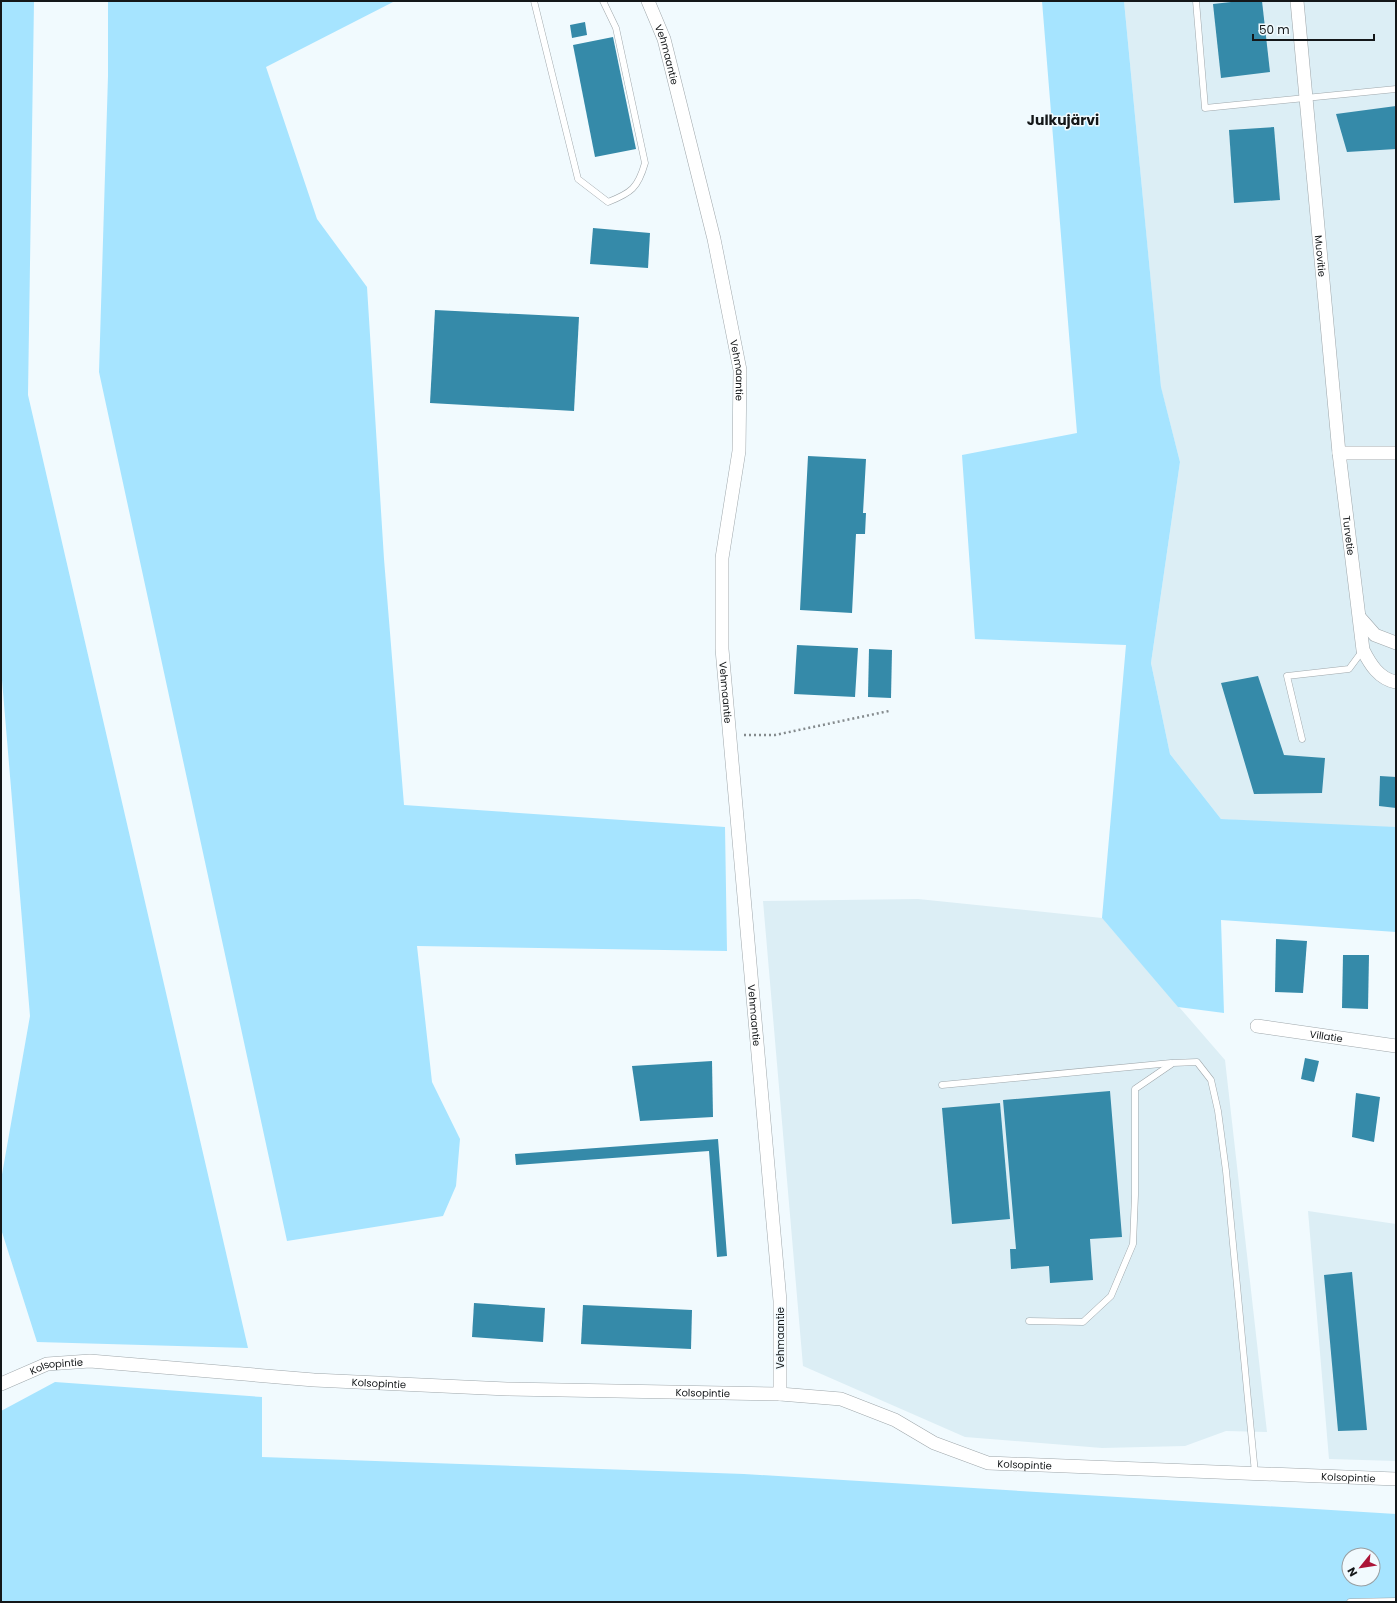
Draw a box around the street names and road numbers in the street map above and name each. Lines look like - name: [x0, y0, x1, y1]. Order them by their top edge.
- street label: Vehmaantie: [651, 22, 682, 86]
- street label: Muovitie: [1311, 234, 1330, 277]
- street label: Vehmaantie: [726, 338, 747, 401]
- street label: Turvetie: [1339, 515, 1358, 556]
- street label: Vehmaantie: [715, 661, 736, 724]
- street label: Vehmaantie: [744, 984, 764, 1047]
- street label: Villatie: [1309, 1027, 1344, 1046]
- street label: Vehmaantie: [773, 1307, 788, 1369]
- street label: Kolsopintie: [27, 1355, 84, 1379]
- street label: Kolsopintie: [351, 1375, 406, 1392]
- street label: Kolsopintie: [675, 1385, 730, 1401]
- street label: Kolsopintie: [997, 1456, 1052, 1473]
- street label: Kolsopintie: [1321, 1469, 1376, 1486]

